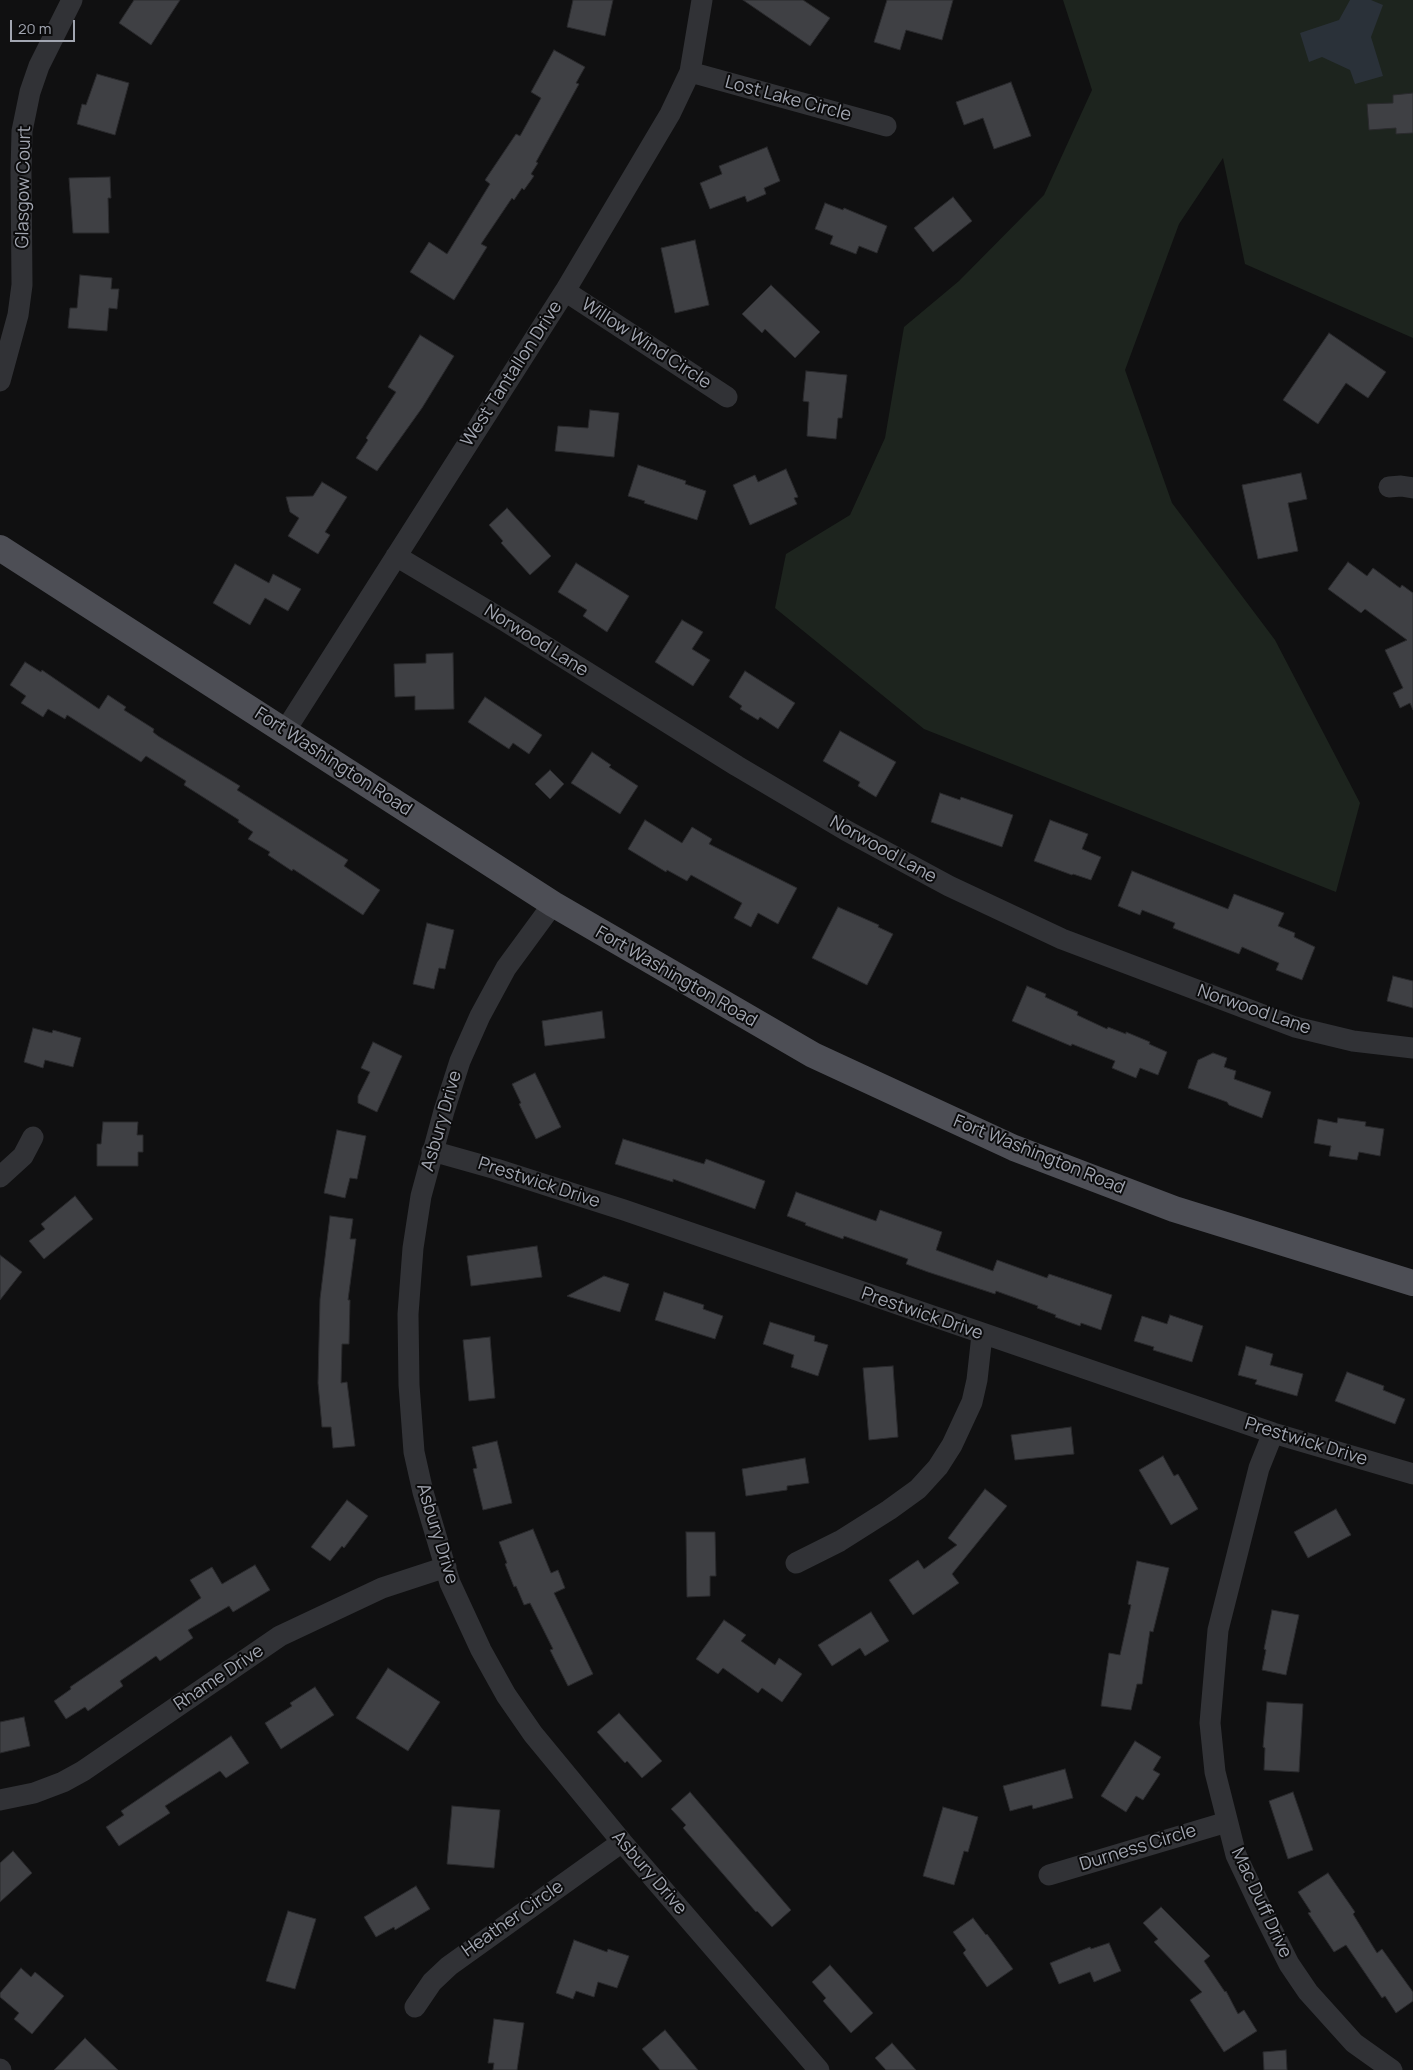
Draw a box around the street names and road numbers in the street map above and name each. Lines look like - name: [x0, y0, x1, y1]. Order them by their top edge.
- street label: Lost Lake Circle: [722, 72, 854, 126]
- street label: Glasgow Court: [12, 126, 36, 248]
- street label: Willow Wind Circle: [577, 294, 715, 394]
- street label: West Tantallon Drive: [457, 297, 567, 451]
- street label: Norwood Lane: [480, 600, 592, 682]
- street label: Fort Washington Road: [250, 703, 416, 821]
- street label: Norwood Lane: [826, 812, 940, 888]
- street label: Fort Washington Road: [591, 922, 761, 1032]
- street label: Norwood Lane: [1194, 980, 1314, 1040]
- street label: Asbury Drive: [417, 1068, 467, 1174]
- street label: Fort Washington Road: [950, 1111, 1128, 1199]
- street label: Prestwick Drive: [475, 1153, 603, 1213]
- street label: Prestwick Drive: [858, 1283, 986, 1345]
- street label: Prestwick Drive: [1242, 1413, 1370, 1471]
- street label: Asbury Drive: [412, 1481, 462, 1587]
- street label: Rhame Drive: [170, 1640, 268, 1716]
- street label: Durness Circle: [1077, 1820, 1199, 1876]
- street label: Asbury Drive: [607, 1827, 691, 1919]
- street label: Mac Duff Drive: [1226, 1844, 1296, 1962]
- street label: Heather Circle: [458, 1876, 568, 1962]

